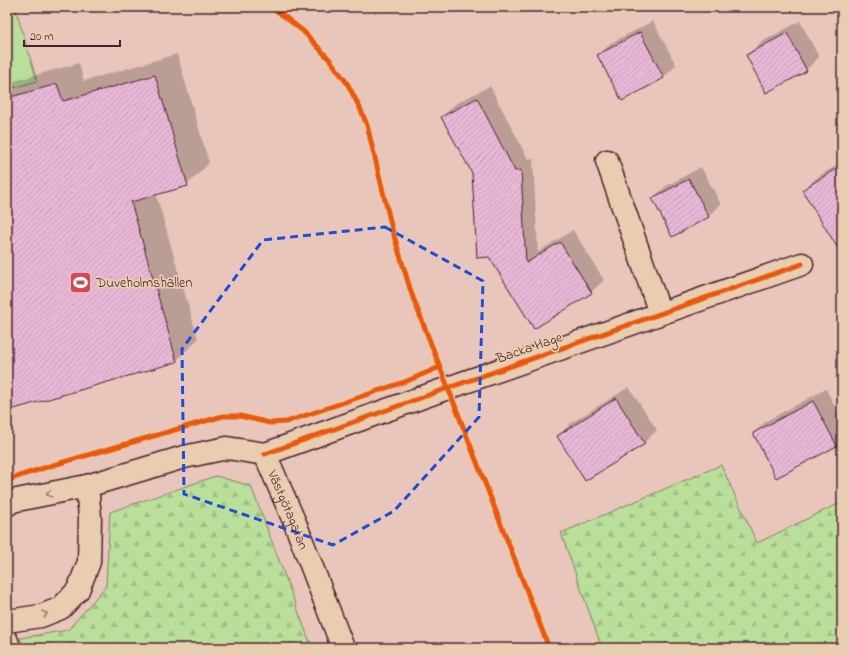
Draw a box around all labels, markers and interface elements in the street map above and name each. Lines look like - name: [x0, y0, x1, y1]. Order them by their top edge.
- scale bar: [24, 22, 120, 48]
- text: 20 m: [30, 28, 53, 46]
- sports icon: Duveholmshallen: [67, 269, 93, 295]
- place label: Duveholmshallen: [95, 273, 192, 294]
- street label: Backa Hage: [493, 327, 566, 371]
- street label: Västgötagatan: [261, 466, 313, 553]
- one-way arrow: [46, 489, 52, 497]
- one-way arrow: [42, 611, 49, 619]

